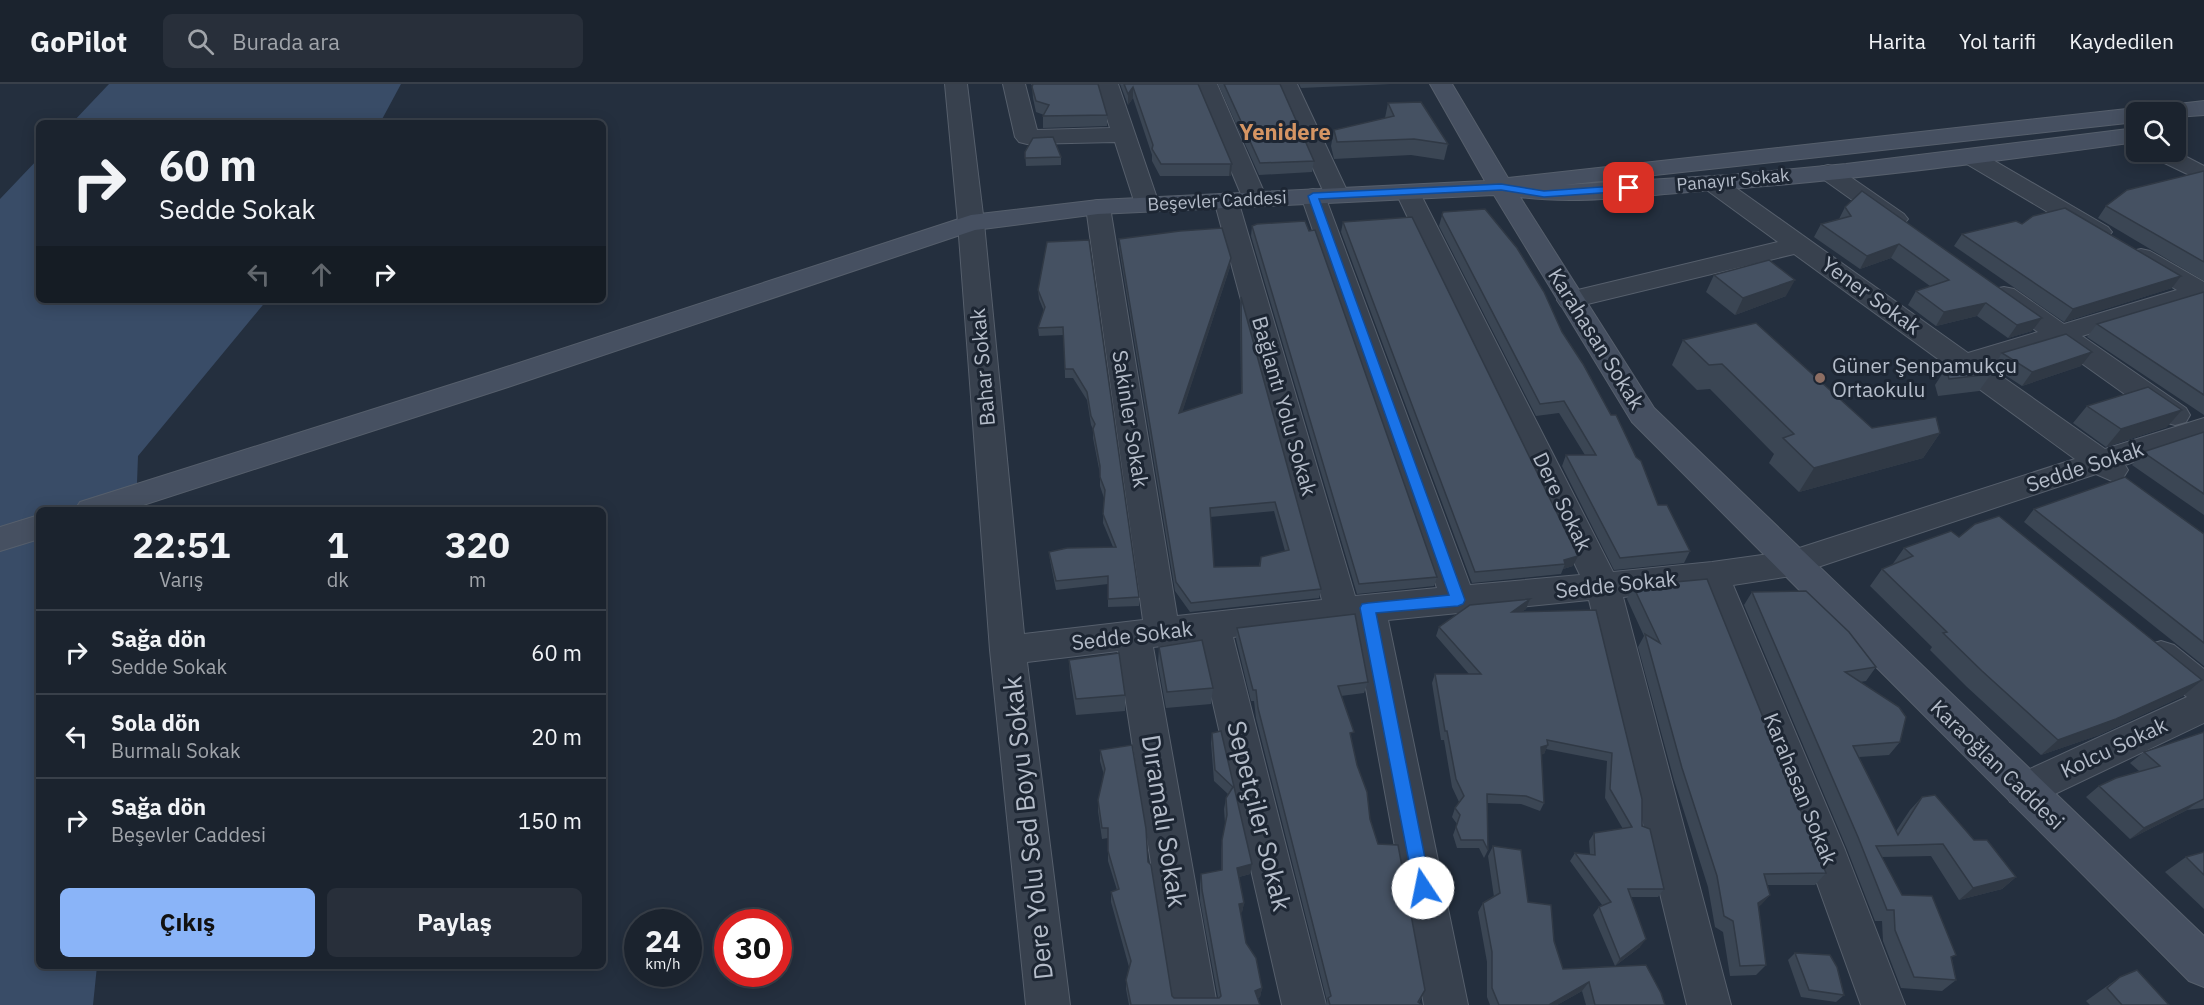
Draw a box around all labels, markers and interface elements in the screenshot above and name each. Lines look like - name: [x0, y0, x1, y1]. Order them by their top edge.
- search box: [163, 14, 583, 68]
- text: GoPilot: [30, 23, 127, 60]
- icon: search: [184, 25, 217, 58]
- text: Burada ara: [232, 27, 340, 56]
- text: Harita: [1868, 27, 1926, 55]
- text: Yol tarifi: [1959, 27, 2036, 55]
- text: Kaydedilen: [2069, 27, 2174, 55]
- map controls: [2126, 102, 2186, 162]
- button: search: [2126, 102, 2186, 162]
- district label: Yenidere: [1239, 117, 1331, 146]
- text: 60 m: [159, 138, 257, 193]
- icon: right: [60, 144, 138, 222]
- pin: [1603, 162, 1654, 213]
- street label: Panayır Sokak: [1675, 163, 1791, 196]
- icon: arrive: [1612, 171, 1645, 204]
- street label: Beşevler Caddesi: [1147, 185, 1287, 216]
- text: Sedde Sokak: [159, 191, 316, 226]
- street label: Yener Sokak: [1816, 250, 1927, 341]
- icon: left: [242, 258, 275, 291]
- icon: ahead: [305, 258, 338, 291]
- icon: right: [368, 258, 401, 291]
- street label: Karahasan Sokak: [1542, 262, 1652, 414]
- street label: Bahar Sokak: [963, 307, 1001, 427]
- street label: Bağlantı Yolu Sokak: [1246, 313, 1324, 499]
- street label: Sakinler Sokak: [1106, 348, 1156, 490]
- place label: Güner Şenpamukçu Ortaokulu: [1832, 351, 2017, 403]
- marker: Güner Şenpamukçu Ortaokulu: [1813, 371, 1827, 385]
- street label: Sedde Sokak: [2022, 434, 2147, 498]
- street label: Dere Sokak: [1527, 447, 1599, 556]
- text: 22:51: [132, 521, 230, 568]
- text: 1: [327, 521, 349, 568]
- text: 320: [445, 521, 510, 568]
- street label: Sedde Sokak: [1554, 564, 1678, 604]
- text: Varış: [159, 566, 204, 593]
- text: dk: [327, 566, 349, 593]
- text: m: [469, 566, 486, 593]
- street label: Sedde Sokak: [1070, 614, 1194, 656]
- text: Sağa dön: [111, 624, 206, 653]
- icon: right: [60, 636, 93, 669]
- text: 60 m: [531, 638, 582, 667]
- text: Sedde Sokak: [111, 653, 227, 680]
- street label: Dere Yolu Sed Boyu Sokak: [994, 674, 1060, 981]
- street label: Karaoğlan Caddesi: [1925, 693, 2071, 835]
- text: Sola dön: [111, 708, 200, 737]
- street label: Karahasan Sokak: [1758, 708, 1844, 869]
- street label: Kolcu Sokak: [2056, 710, 2172, 784]
- street label: Sepetçiler Sokak: [1220, 717, 1300, 915]
- icon: left: [60, 720, 93, 753]
- text: 20 m: [531, 722, 582, 751]
- street label: Dıramalı Sokak: [1135, 732, 1195, 910]
- text: Burmalı Sokak: [111, 737, 241, 764]
- text: Sağa dön: [111, 792, 206, 821]
- icon: right: [60, 804, 93, 837]
- text: 150 m: [518, 806, 582, 835]
- text: Beşevler Caddesi: [111, 821, 266, 848]
- position arrow: [1391, 856, 1455, 920]
- button: Çıkış: [60, 888, 315, 957]
- button: Paylaş: [327, 888, 582, 957]
- speed limit sign: 30: [714, 909, 792, 987]
- text: 24: [645, 921, 681, 960]
- text: km/h: [645, 954, 681, 973]

